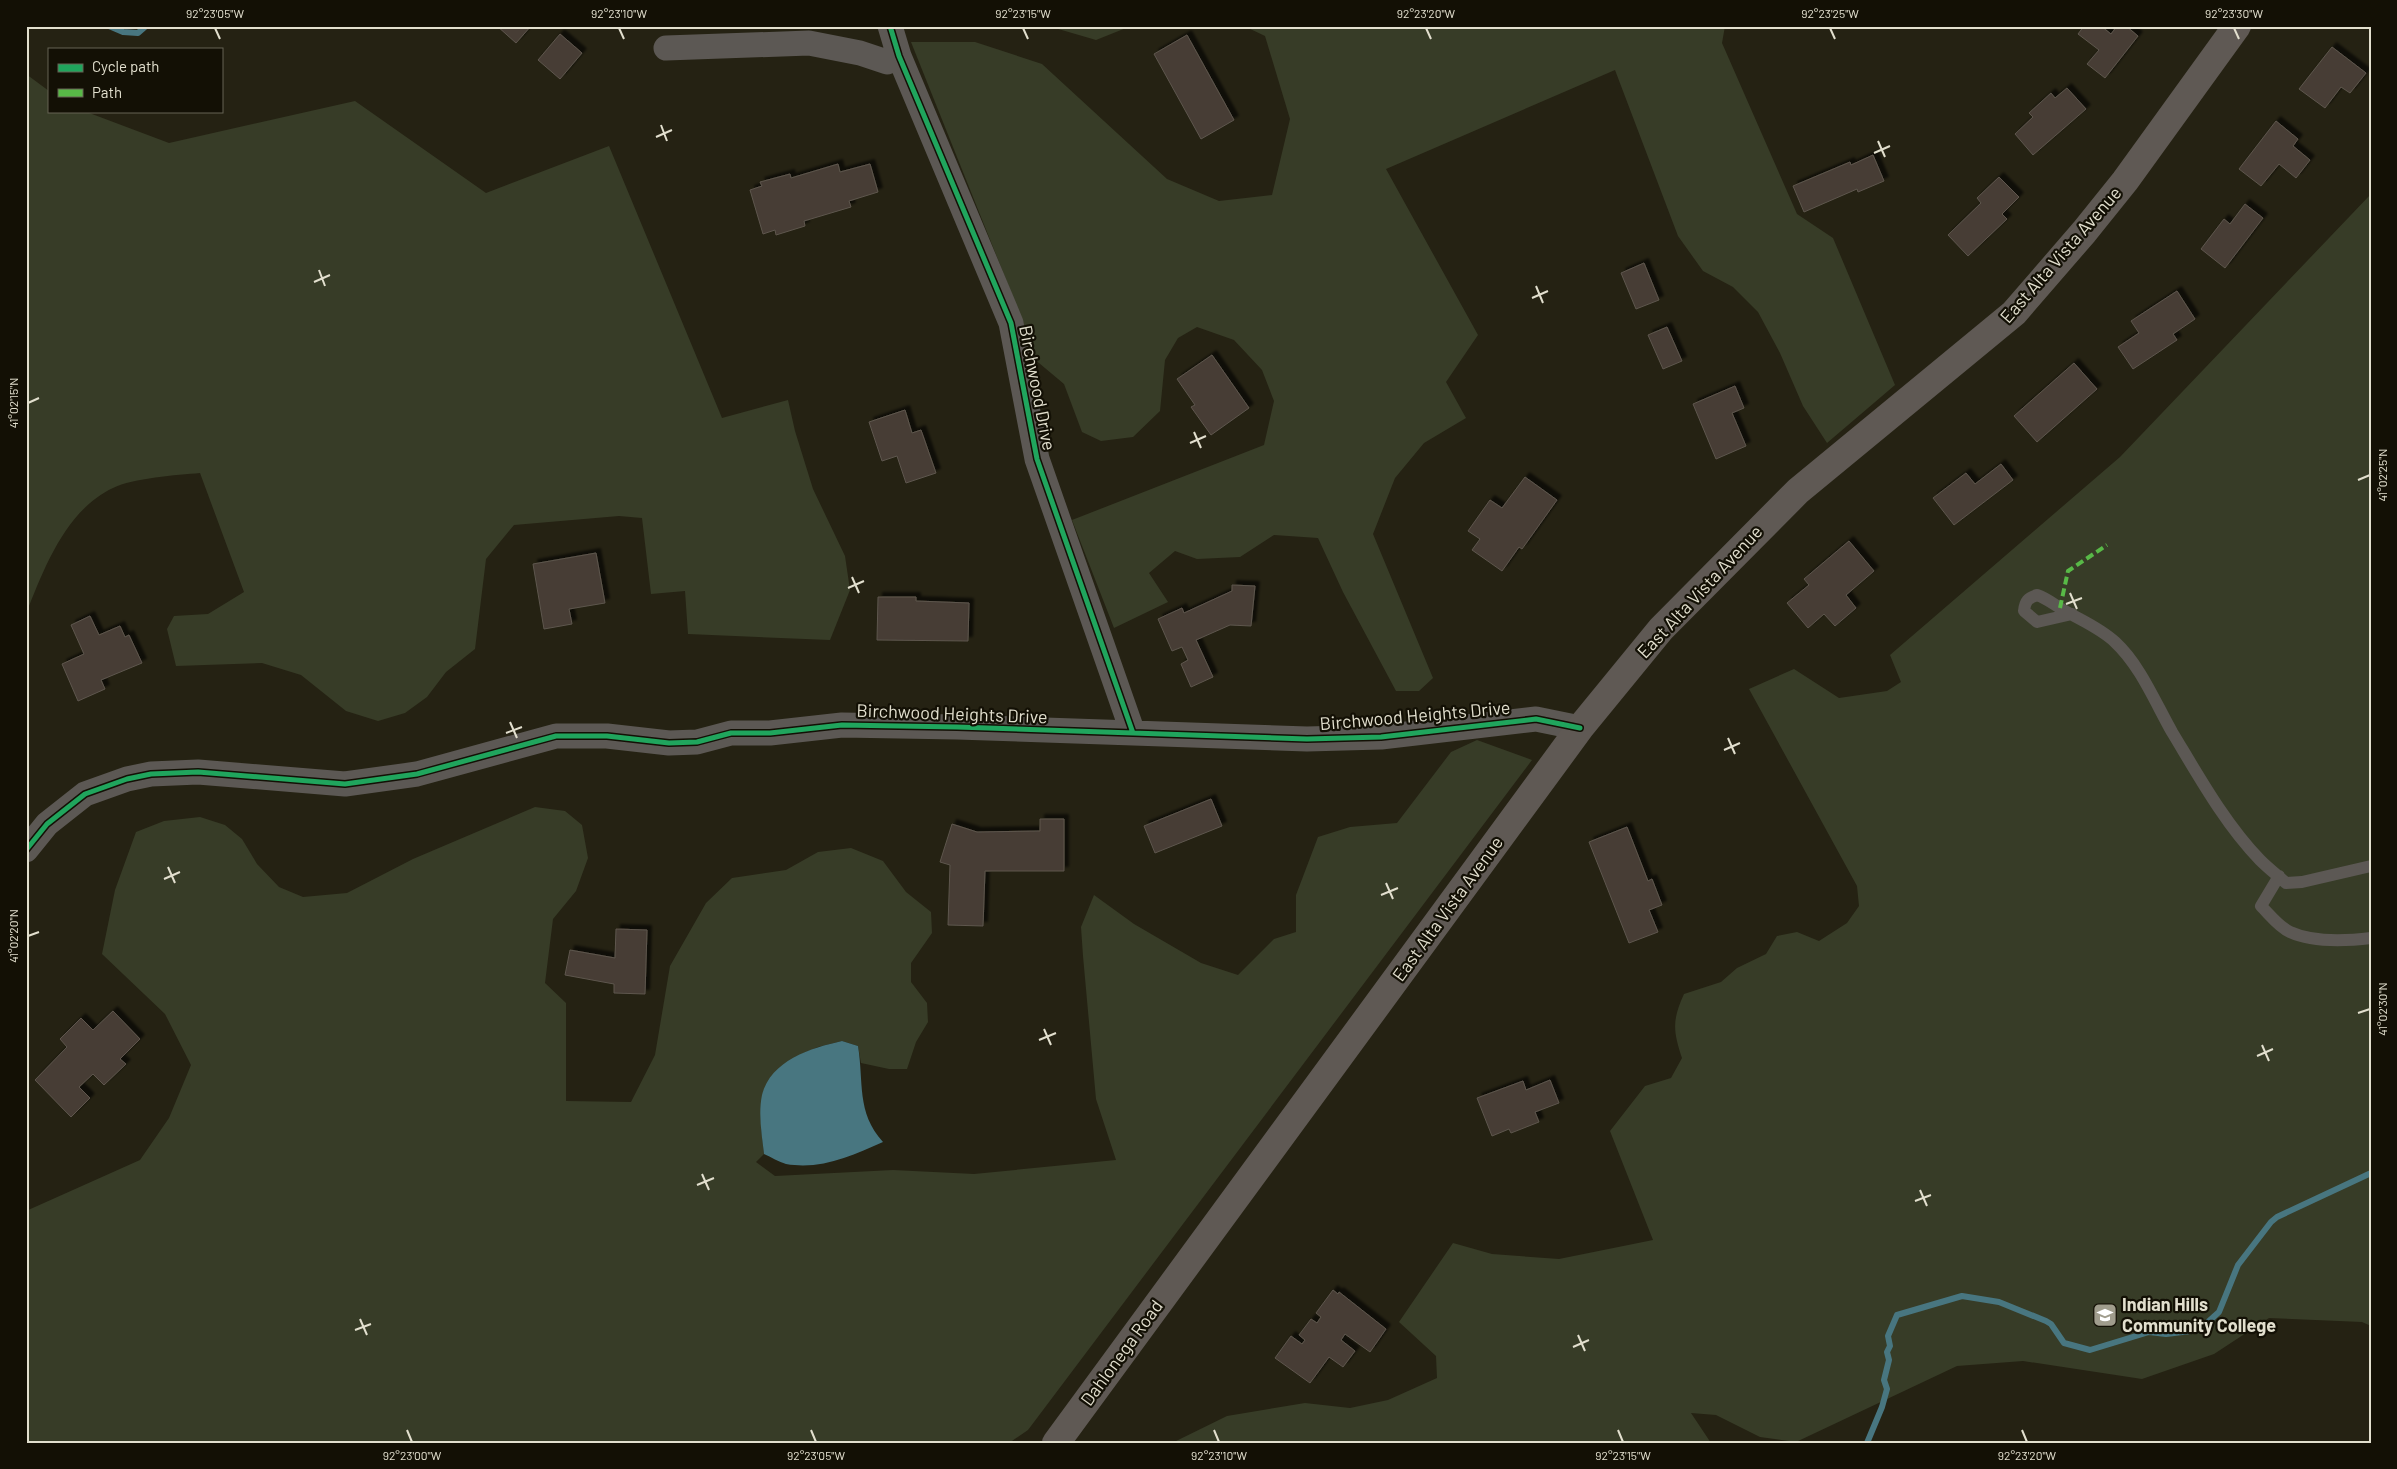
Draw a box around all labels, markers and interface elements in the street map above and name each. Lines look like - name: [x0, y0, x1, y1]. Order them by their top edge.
- text: 92°23'05"W: [186, 6, 244, 20]
- text: 92°23'10"W: [591, 6, 647, 20]
- text: 92°23'15"W: [995, 6, 1051, 20]
- text: 92°23'20"W: [1397, 6, 1456, 20]
- text: 92°23'25"W: [1801, 6, 1859, 20]
- text: 92°23'30"W: [2205, 6, 2263, 20]
- legend: [48, 48, 222, 112]
- text: Cycle path: [92, 57, 159, 75]
- text: Path: [92, 83, 122, 101]
- street label: East Alta Vista Avenue: [1995, 182, 2126, 327]
- street label: Birchwood Drive: [1015, 323, 1061, 452]
- text: 41°02'15"N: [6, 378, 20, 428]
- text: 41°02'25"N: [2375, 449, 2389, 501]
- street label: East Alta Vista Avenue: [1632, 520, 1767, 662]
- street label: Birchwood Heights Drive: [1319, 696, 1511, 734]
- street label: Birchwood Heights Drive: [856, 699, 1048, 727]
- street label: East Alta Vista Avenue: [1387, 832, 1507, 985]
- text: 41°02'20"N: [6, 909, 20, 963]
- text: 41°02'30"N: [2375, 982, 2389, 1036]
- place label: Indian Hills Community College: [2122, 1293, 2276, 1336]
- street label: Dahlonega Road: [1075, 1295, 1167, 1410]
- school or university icon: Indian Hills Community College: [2092, 1302, 2118, 1328]
- text: 92°23'00"W: [383, 1448, 442, 1462]
- text: 92°23'05"W: [787, 1448, 845, 1462]
- text: 92°23'10"W: [1191, 1448, 1247, 1462]
- text: 92°23'15"W: [1595, 1448, 1651, 1462]
- text: 92°23'20"W: [1998, 1448, 2057, 1462]

